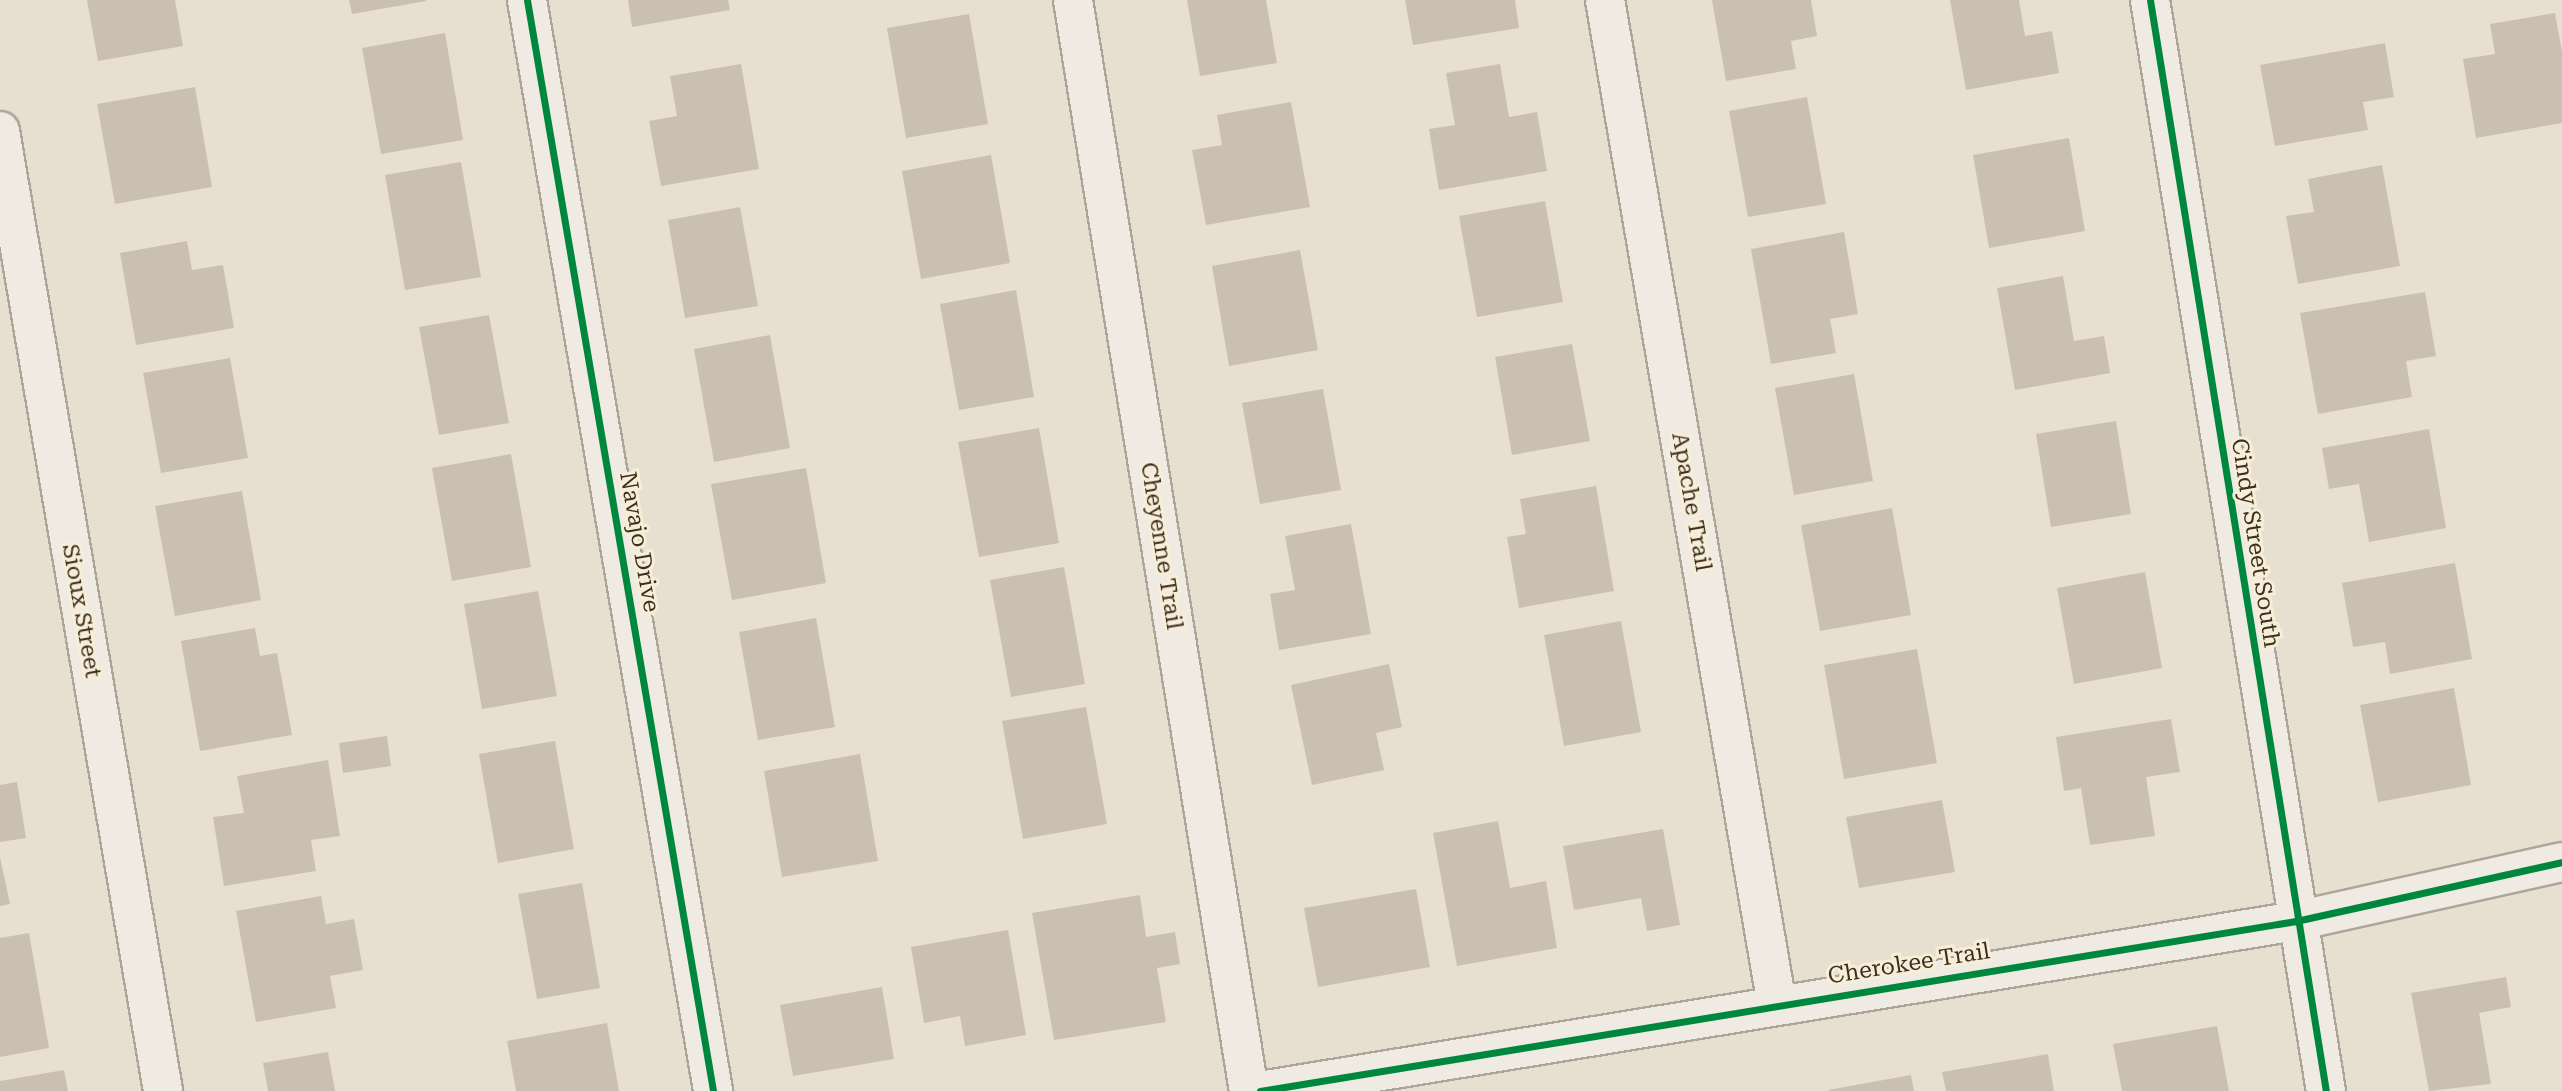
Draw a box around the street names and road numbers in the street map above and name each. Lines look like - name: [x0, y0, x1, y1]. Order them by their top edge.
- street label: Apache Trail: [1665, 430, 1717, 574]
- street label: Cindy Street South: [2225, 436, 2285, 650]
- street label: Cheyenne Trail: [1134, 460, 1188, 632]
- street label: Navajo Drive: [613, 470, 665, 614]
- street label: Sioux Street: [56, 542, 106, 680]
- street label: Cherokee Trail: [1826, 938, 1992, 990]

